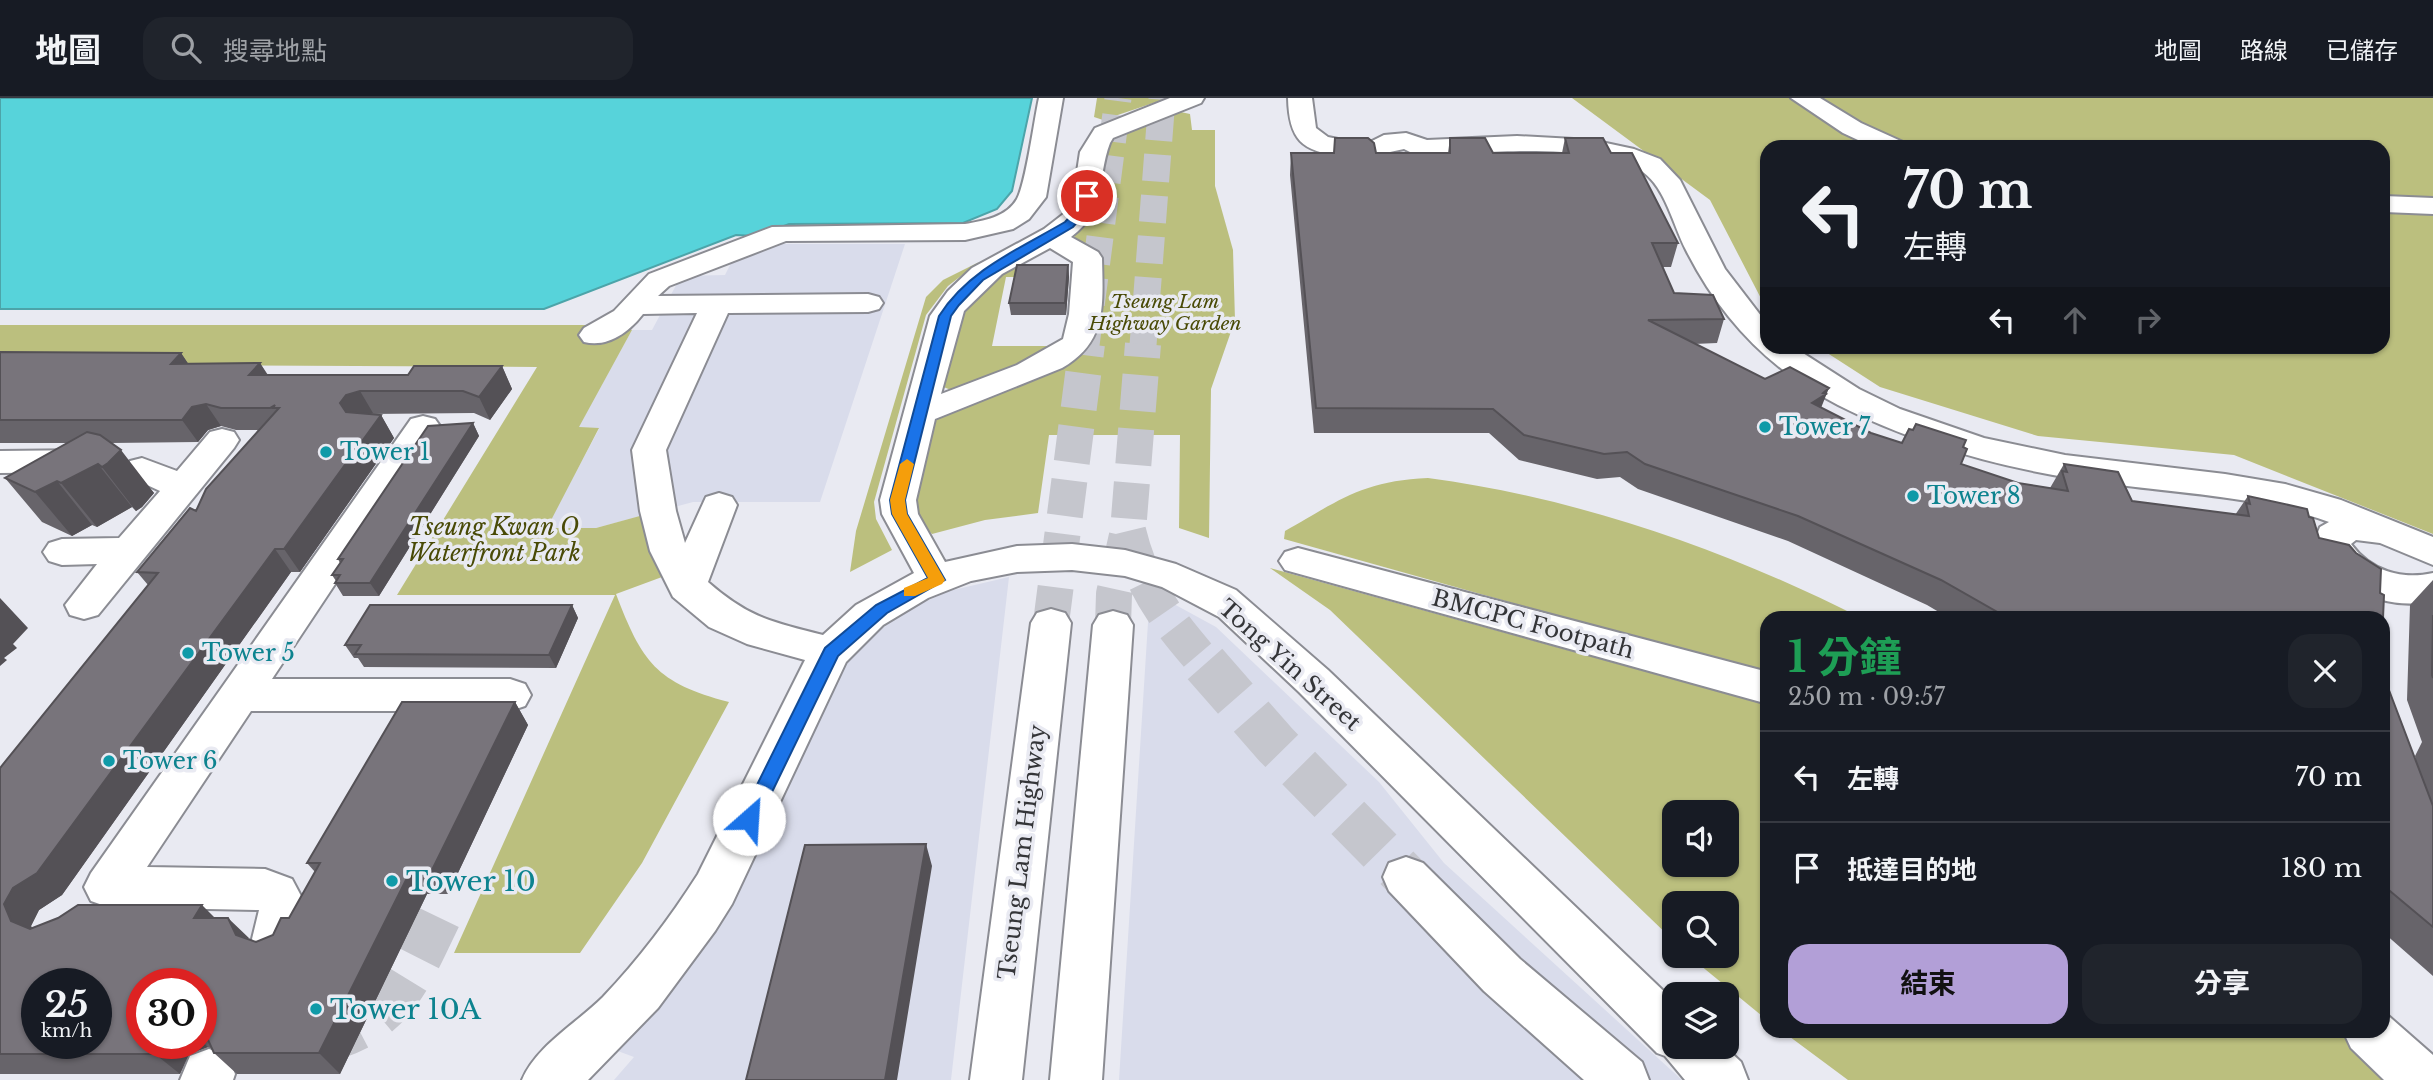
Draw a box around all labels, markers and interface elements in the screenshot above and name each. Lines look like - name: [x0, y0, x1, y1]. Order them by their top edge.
- search box: [143, 17, 633, 80]
- icon: search: [167, 29, 205, 67]
- text: 地圖: [35, 30, 101, 71]
- text: 搜尋地點: [223, 35, 327, 67]
- text: 地圖: [2154, 36, 2202, 65]
- text: 路線: [2240, 36, 2288, 65]
- text: 已儲存: [2326, 36, 2398, 65]
- text: 70 m: [1903, 160, 2033, 221]
- pin: [1057, 166, 1117, 226]
- icon: left: [1788, 168, 1879, 259]
- icon: arrive: [1068, 177, 1106, 215]
- text: 左轉: [1903, 227, 1967, 267]
- park label: Tseung Lam Highway Garden: [1088, 290, 1241, 335]
- icon: left: [1983, 301, 2021, 339]
- icon: ahead: [2056, 301, 2094, 339]
- icon: right: [2129, 301, 2167, 339]
- place label: Tower 7: [1779, 413, 1871, 441]
- marker: Tower 7: [1757, 419, 1773, 435]
- place label: Tower 1: [340, 438, 430, 466]
- marker: Tower 1: [318, 444, 334, 460]
- place label: Tower 8: [1927, 482, 2021, 510]
- marker: Tower 8: [1905, 488, 1921, 504]
- park label: Tseung Kwan O Waterfront Park: [408, 513, 580, 567]
- street label: BMCPC Footpath: [1429, 584, 1637, 664]
- street label: Tong Yin Street: [1213, 594, 1367, 737]
- text: 1 分鐘: [1788, 631, 1901, 683]
- button: close: [2288, 634, 2362, 708]
- place label: Tower 5: [202, 639, 295, 667]
- marker: Tower 5: [180, 645, 196, 661]
- text: 250 m · 09:57: [1788, 683, 1945, 711]
- street label: Tseung Lam Highway: [992, 723, 1052, 981]
- place label: Tower 6: [123, 747, 218, 775]
- marker: Tower 6: [101, 753, 117, 769]
- icon: left: [1788, 758, 1826, 796]
- text: 70 m: [2295, 761, 2362, 793]
- text: 左轉: [1847, 763, 1899, 795]
- position arrow: [712, 782, 786, 856]
- map controls: [1662, 800, 1739, 1059]
- button: sound: [1662, 800, 1739, 877]
- icon: arrive: [1788, 849, 1826, 887]
- text: 180 m: [2281, 852, 2362, 884]
- text: 抵達目的地: [1847, 854, 1977, 886]
- place label: Tower 10: [406, 864, 536, 899]
- marker: Tower 10: [384, 873, 400, 889]
- button: search: [1662, 891, 1739, 968]
- button: 結束: [1788, 944, 2068, 1024]
- button: 分享: [2082, 944, 2362, 1024]
- speed limit sign: 30: [126, 968, 217, 1059]
- button: layers: [1662, 982, 1739, 1059]
- text: 25: [45, 983, 88, 1026]
- place label: Tower 10A: [330, 992, 481, 1027]
- marker: Tower 10A: [308, 1001, 324, 1017]
- text: km/h: [41, 1020, 92, 1042]

